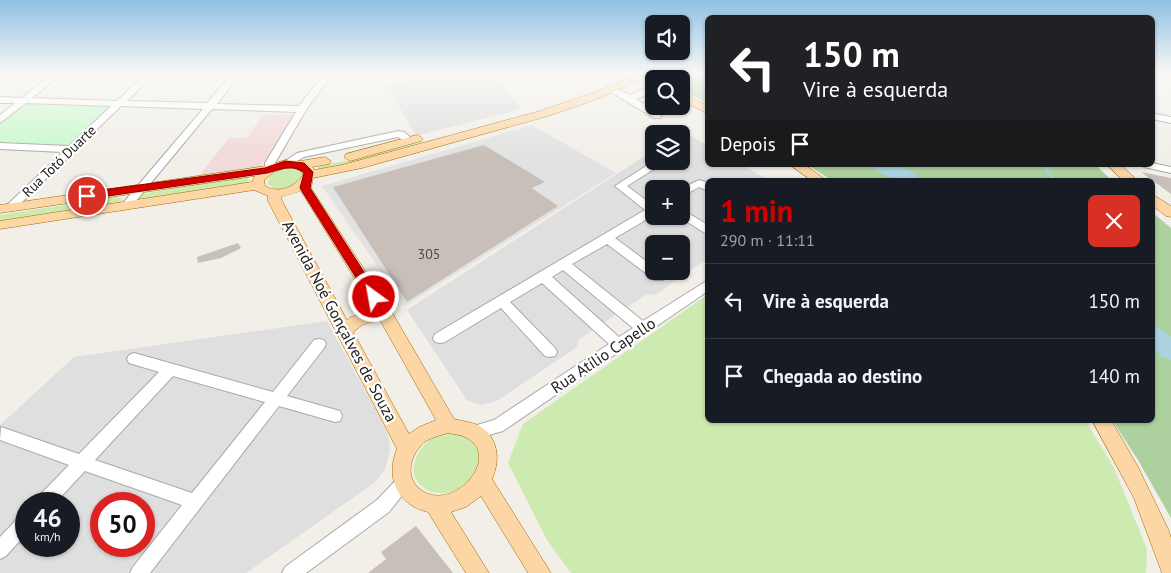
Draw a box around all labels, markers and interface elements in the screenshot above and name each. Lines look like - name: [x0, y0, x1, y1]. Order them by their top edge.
- map controls: [645, 15, 690, 280]
- button: sound: [645, 15, 690, 60]
- text: 150 m: [803, 31, 900, 77]
- icon: left: [720, 35, 785, 100]
- button: search: [645, 70, 690, 115]
- text: Vire à esquerda: [803, 75, 948, 103]
- street label: Rua Totó Duarte: [18, 121, 100, 201]
- button: layers: [645, 125, 690, 170]
- icon: arrive: [786, 130, 814, 158]
- text: Depois: [720, 132, 776, 156]
- pin: [66, 175, 108, 217]
- button: +: [645, 180, 690, 225]
- icon: arrive: [73, 182, 101, 210]
- text: 1 min: [720, 191, 793, 230]
- button: close: [1088, 195, 1140, 247]
- street label: Avenida Noé Gonçalves de Souza: [278, 217, 402, 425]
- text: 290 m · 11:11: [720, 230, 815, 250]
- button: −: [645, 235, 690, 280]
- house number: 305: [418, 245, 440, 263]
- position arrow: [347, 270, 399, 322]
- icon: left: [720, 287, 748, 315]
- text: Vire à esquerda: [763, 289, 889, 313]
- text: 150 m: [1088, 289, 1140, 313]
- street label: Rua Atílio Capello: [547, 313, 659, 397]
- icon: arrive: [720, 362, 748, 390]
- text: Chegada ao destino: [763, 364, 922, 388]
- text: 140 m: [1088, 364, 1140, 388]
- speed limit sign: 50: [90, 492, 155, 557]
- text: 46: [33, 502, 62, 534]
- text: km/h: [34, 529, 61, 544]

